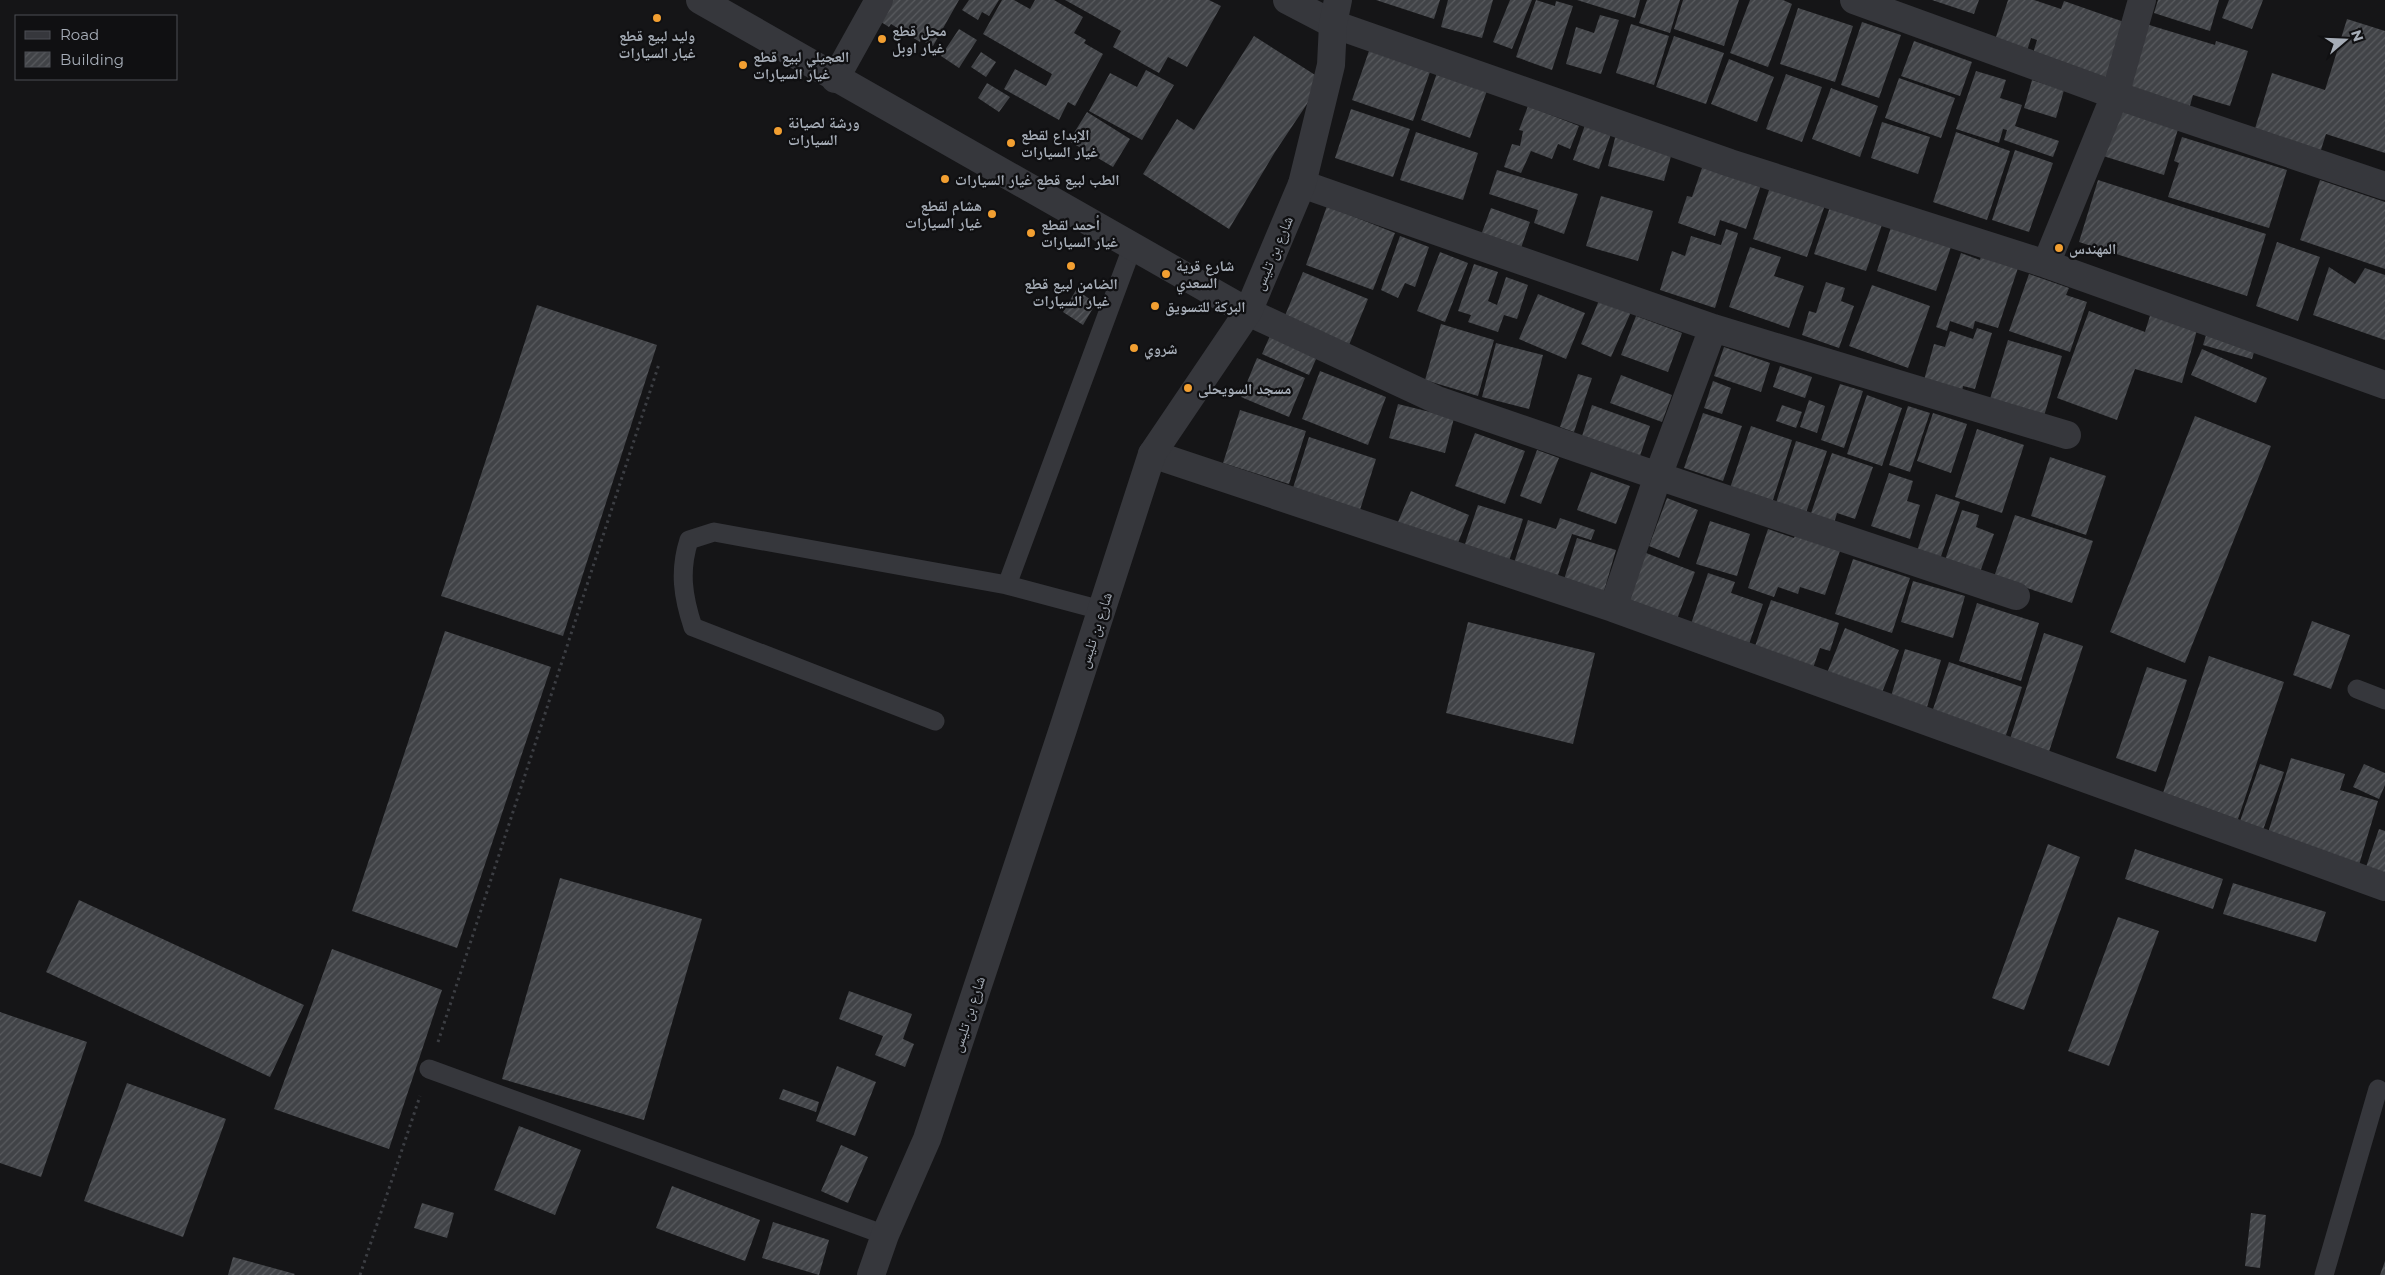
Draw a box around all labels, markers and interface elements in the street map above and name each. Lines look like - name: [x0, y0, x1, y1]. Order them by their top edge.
- marker: وليد لبيع قطع غيار السيارات: [651, 12, 663, 24]
- legend: [15, 15, 178, 80]
- north arrow: [2320, 15, 2370, 65]
- place label: محل قطع غيار اوبل: [892, 21, 947, 57]
- text: Road: [60, 25, 99, 44]
- place label: وليد لبيع قطع غيار السيارات: [618, 26, 696, 62]
- text: N: [2347, 27, 2368, 44]
- marker: محل قطع غيار اوبل: [876, 33, 888, 45]
- place label: العجيلي لبيع قطع غيار السيارات: [753, 47, 849, 83]
- text: Building: [60, 50, 124, 69]
- marker: العجيلي لبيع قطع غيار السيارات: [737, 59, 749, 71]
- place label: ورشة لصيانة السيارات: [788, 113, 860, 149]
- marker: ورشة لصيانة السيارات: [772, 125, 784, 137]
- place label: الإبداع لقطع غيار السيارات: [1021, 125, 1098, 161]
- marker: الإبداع لقطع غيار السيارات: [1005, 137, 1017, 149]
- place label: الطب لبيع قطع غيار السيارات: [955, 170, 1120, 190]
- marker: الطب لبيع قطع غيار السيارات: [939, 173, 951, 185]
- place label: هشام لقطع غيار السيارات: [905, 196, 982, 232]
- marker: هشام لقطع غيار السيارات: [986, 208, 998, 220]
- street label: شارع بن تليس: [1249, 213, 1298, 293]
- place label: أحمد لقطع غيار السيارات: [1041, 215, 1118, 251]
- marker: أحمد لقطع غيار السيارات: [1025, 227, 1037, 239]
- place label: المهندس: [2069, 239, 2116, 258]
- marker: المهندس: [2053, 242, 2065, 254]
- place label: شارع قرية السعدي: [1176, 256, 1234, 294]
- marker: الضامن لبيع قطع غيار السيارات: [1065, 260, 1077, 272]
- marker: شارع قرية السعدي: [1160, 268, 1172, 280]
- place label: الضامن لبيع قطع غيار السيارات: [1024, 274, 1118, 310]
- place label: البركة للتسويق: [1165, 297, 1245, 316]
- marker: البركة للتسويق: [1149, 300, 1161, 312]
- place label: شروي: [1144, 339, 1177, 360]
- marker: شروي: [1128, 342, 1140, 354]
- place label: مسجد السويحلى: [1198, 379, 1291, 398]
- marker: مسجد السويحلى: [1182, 382, 1194, 394]
- street label: شارع بن تليس: [1074, 589, 1117, 671]
- street label: شارع بن تليس: [947, 973, 990, 1055]

